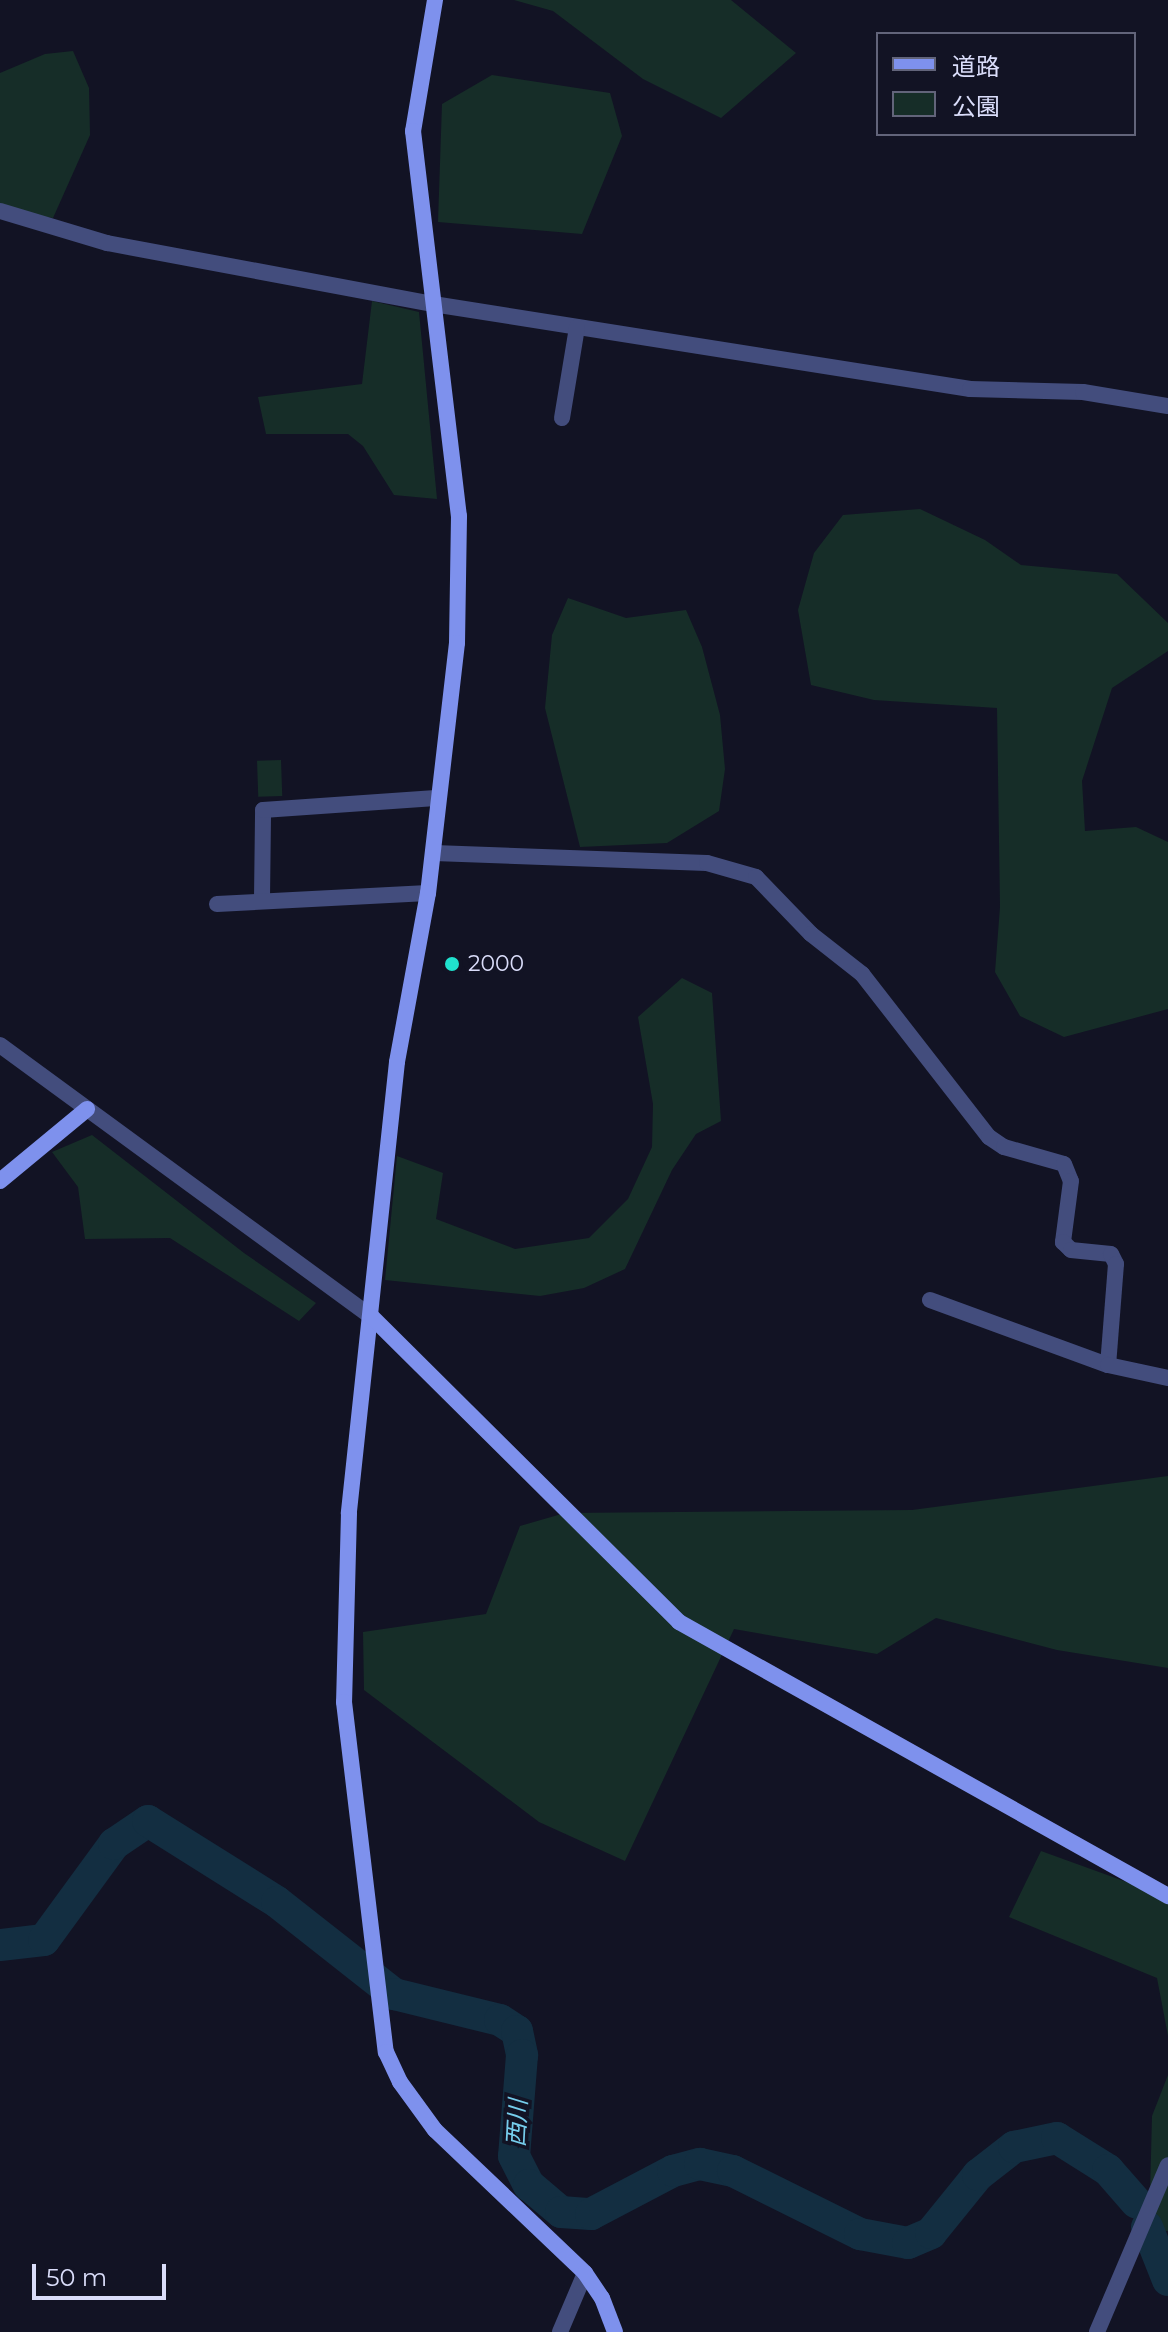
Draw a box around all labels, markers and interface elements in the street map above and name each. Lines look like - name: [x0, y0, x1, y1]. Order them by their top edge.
- legend: [876, 32, 1136, 136]
- text: 道路: [952, 52, 1000, 81]
- text: 公園: [952, 92, 1000, 121]
- place label: 2000: [468, 951, 524, 977]
- marker: 2000: [443, 955, 461, 973]
- water label: 西川: [501, 2098, 533, 2148]
- scale bar: [36, 2248, 170, 2298]
- text: 50 m: [46, 2263, 107, 2292]

